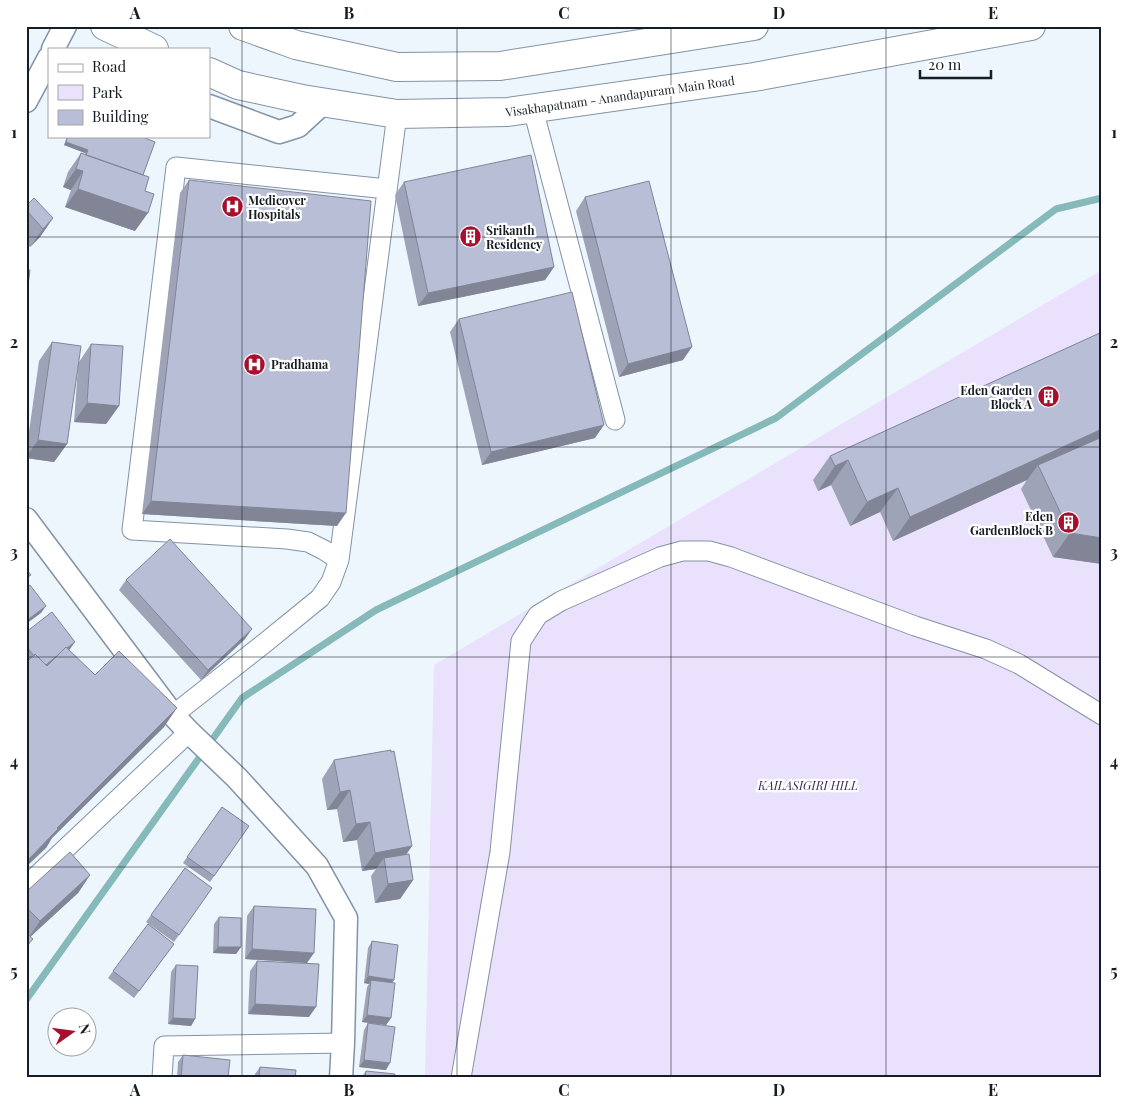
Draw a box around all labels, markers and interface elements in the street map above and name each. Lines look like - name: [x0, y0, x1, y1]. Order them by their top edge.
- text: A: [129, 2, 141, 23]
- text: B: [344, 2, 355, 23]
- text: C: [558, 2, 570, 23]
- text: D: [773, 2, 785, 23]
- text: E: [988, 2, 998, 23]
- legend: [48, 48, 210, 138]
- scale bar: [920, 48, 992, 80]
- text: 20 m: [928, 54, 962, 74]
- text: Road: [92, 56, 126, 76]
- street label: Visakhapatnam - Anandapuram Main Road: [504, 72, 735, 120]
- text: Park: [92, 82, 124, 102]
- text: Building: [92, 106, 149, 126]
- text: 1: [11, 121, 17, 142]
- text: 1: [1111, 121, 1117, 142]
- place label: Medicover Hospitals: [248, 192, 306, 222]
- hospital icon: Medicover Hospitals: [220, 195, 244, 219]
- place label: Srikanth Residency: [486, 222, 543, 252]
- building icon: Srikanth Residency: [458, 225, 482, 249]
- text: 2: [10, 331, 18, 352]
- text: 2: [1110, 331, 1118, 352]
- hospital icon: Pradhama: [243, 352, 267, 376]
- place label: Pradhama: [271, 356, 329, 372]
- place label: Eden Garden Block A: [960, 382, 1033, 412]
- building icon: Eden Garden Block A: [1036, 385, 1060, 409]
- place label: Eden GardenBlock B: [970, 508, 1054, 538]
- building icon: Eden GardenBlock B: [1057, 511, 1081, 535]
- text: 3: [10, 541, 18, 562]
- text: 3: [1110, 541, 1118, 562]
- text: 4: [10, 750, 18, 771]
- text: 4: [1110, 750, 1118, 771]
- park label: KAILASIGIRI HILL: [757, 777, 858, 793]
- text: 5: [10, 960, 18, 981]
- text: 5: [1110, 960, 1118, 981]
- north arrow: [48, 1006, 98, 1056]
- text: N: [75, 1022, 96, 1036]
- text: A: [129, 1079, 141, 1100]
- text: B: [344, 1079, 355, 1100]
- text: C: [558, 1079, 570, 1100]
- text: D: [773, 1079, 785, 1100]
- text: E: [988, 1079, 998, 1100]

